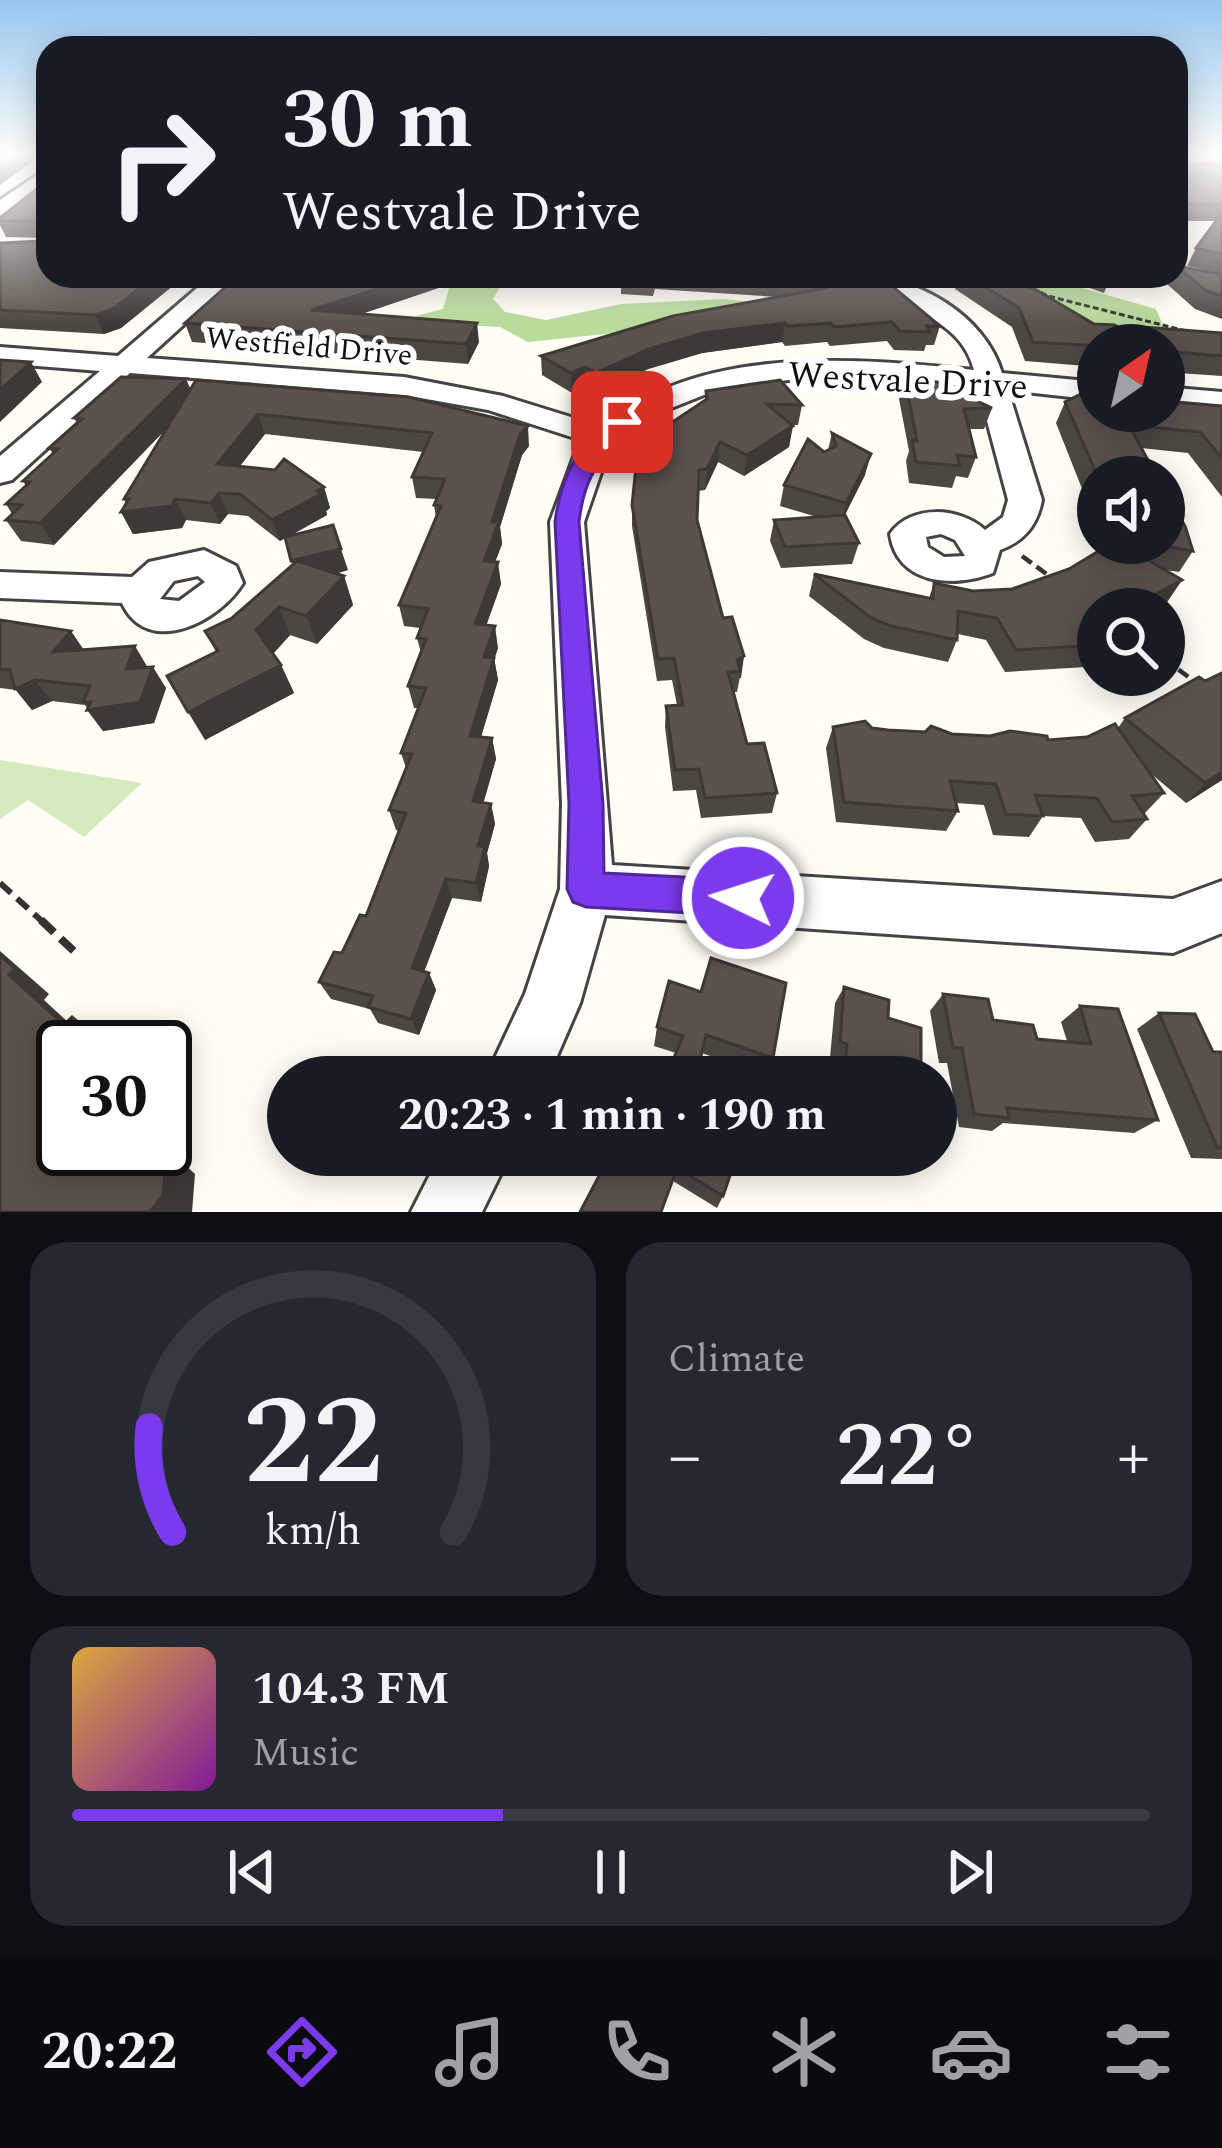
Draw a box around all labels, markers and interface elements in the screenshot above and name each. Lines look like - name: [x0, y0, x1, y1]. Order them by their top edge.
- text: 30 m: [282, 57, 473, 185]
- icon: right: [84, 84, 240, 240]
- text: Westvale Drive: [282, 172, 642, 254]
- street label: Westfield Drive: [204, 315, 414, 379]
- north arrow: [1077, 324, 1185, 432]
- map controls: [1077, 324, 1185, 696]
- street label: Westvale Drive: [787, 348, 1029, 415]
- pin: [571, 371, 673, 473]
- icon: arrive: [589, 389, 655, 455]
- button: sound: [1077, 456, 1185, 564]
- button: search: [1077, 588, 1185, 696]
- position arrow: [680, 835, 806, 961]
- speed limit sign: 30: [36, 1020, 192, 1176]
- text: 20:23 · 1 min · 190 m: [398, 1081, 826, 1150]
- text: Climate: [668, 1330, 805, 1389]
- text: 22: [243, 1349, 383, 1539]
- text: 22°: [836, 1389, 982, 1526]
- text: −: [668, 1407, 701, 1508]
- text: +: [1117, 1407, 1150, 1508]
- text: km/h: [265, 1499, 361, 1564]
- text: 104.3 FM: [252, 1655, 449, 1724]
- text: Music: [252, 1724, 359, 1783]
- icon: previous: [219, 1839, 285, 1905]
- icon: pause: [578, 1839, 644, 1905]
- icon: next: [937, 1839, 1003, 1905]
- icon: directions: [260, 2010, 344, 2094]
- icon: music: [428, 2010, 512, 2094]
- icon: phone: [595, 2010, 679, 2094]
- icon: climate: [762, 2010, 846, 2094]
- icon: car: [929, 2010, 1013, 2094]
- icon: filters: [1096, 2010, 1180, 2094]
- text: 20:22: [42, 2011, 177, 2093]

